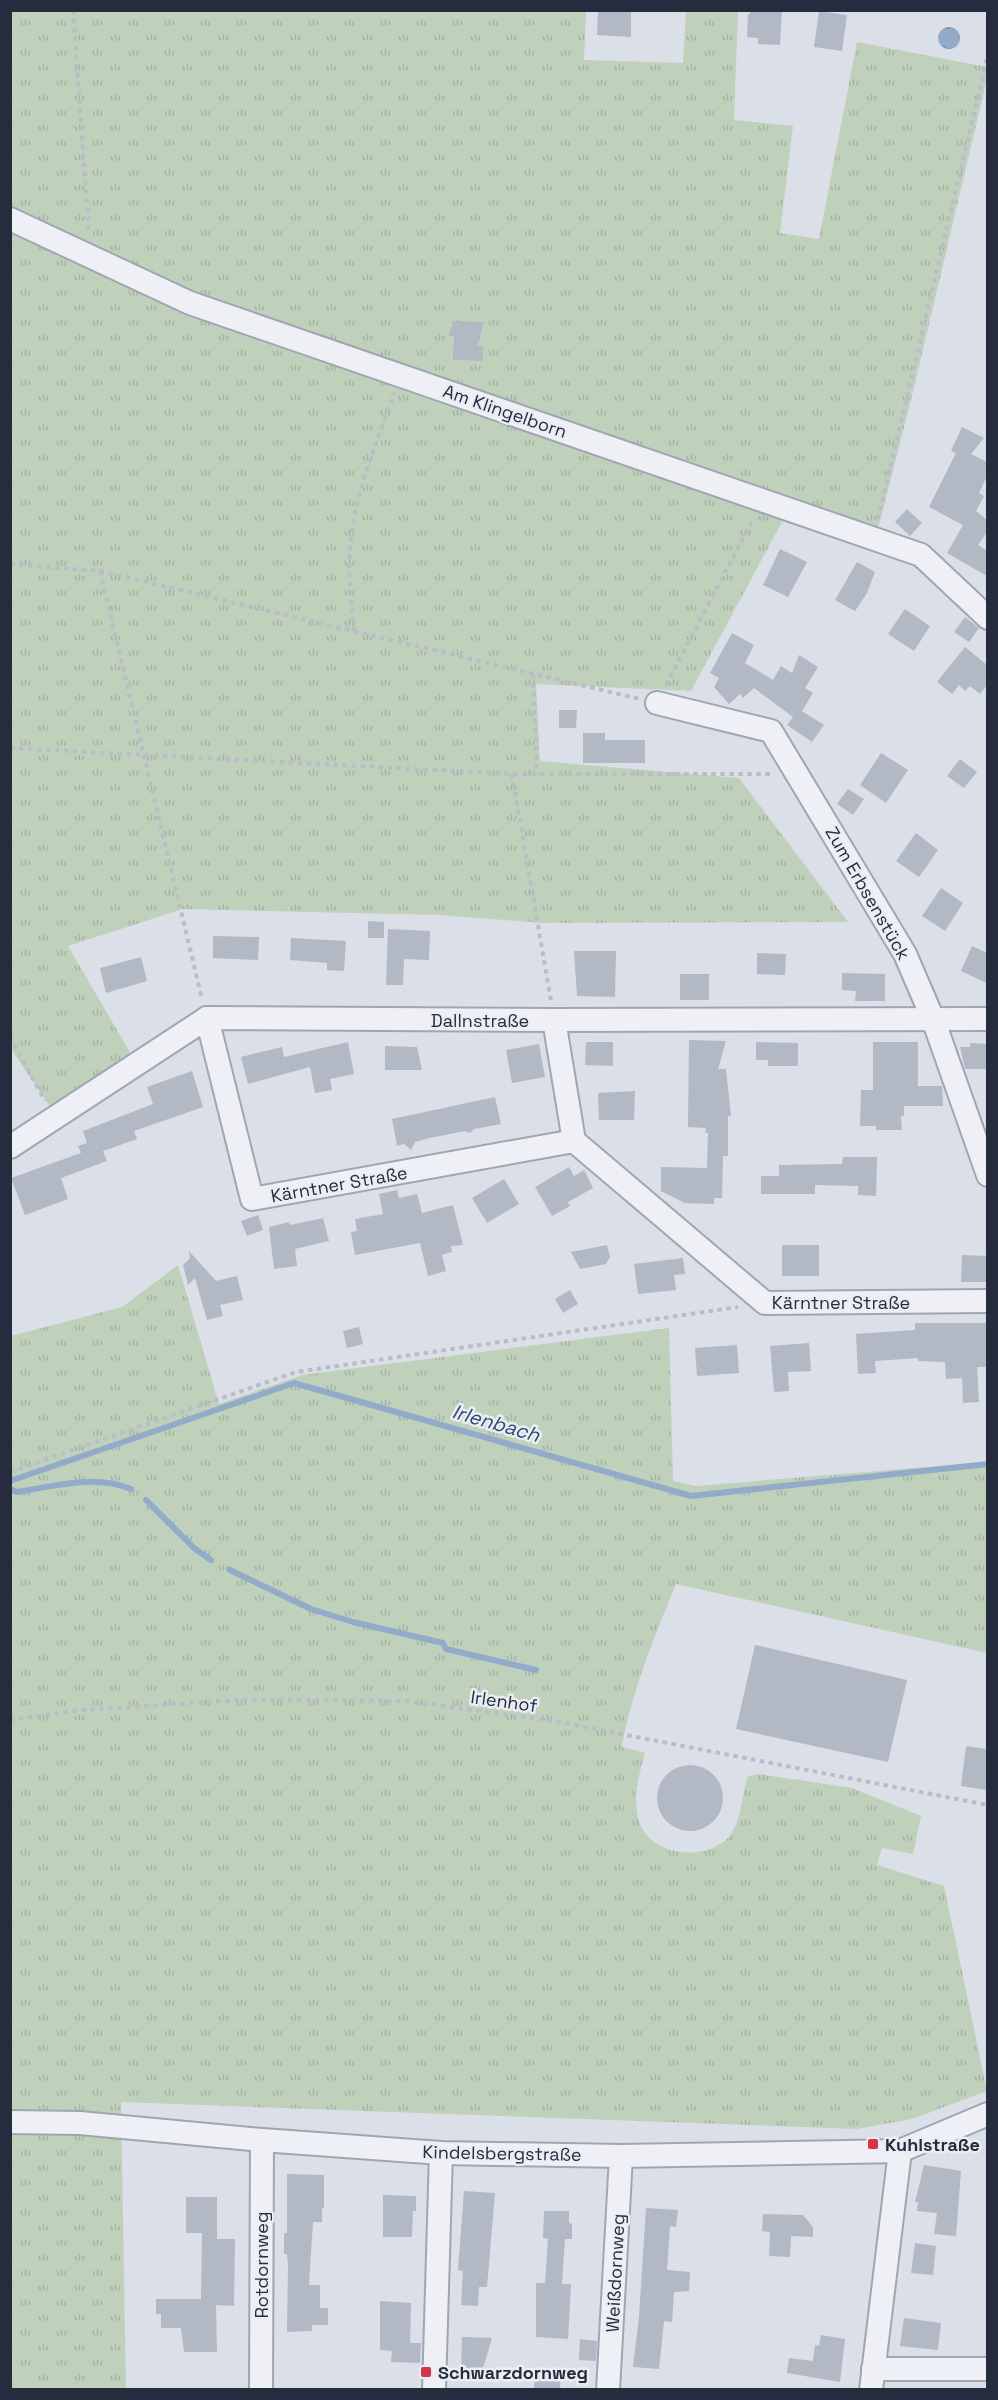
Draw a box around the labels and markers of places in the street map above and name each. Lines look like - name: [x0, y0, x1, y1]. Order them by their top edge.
- place label: Kuhlstraße: [885, 2133, 980, 2156]
- marker: Kuhlstraße: [866, 2137, 880, 2151]
- place label: Schwarzdornweg: [438, 2361, 588, 2384]
- marker: Schwarzdornweg: [419, 2365, 433, 2379]

